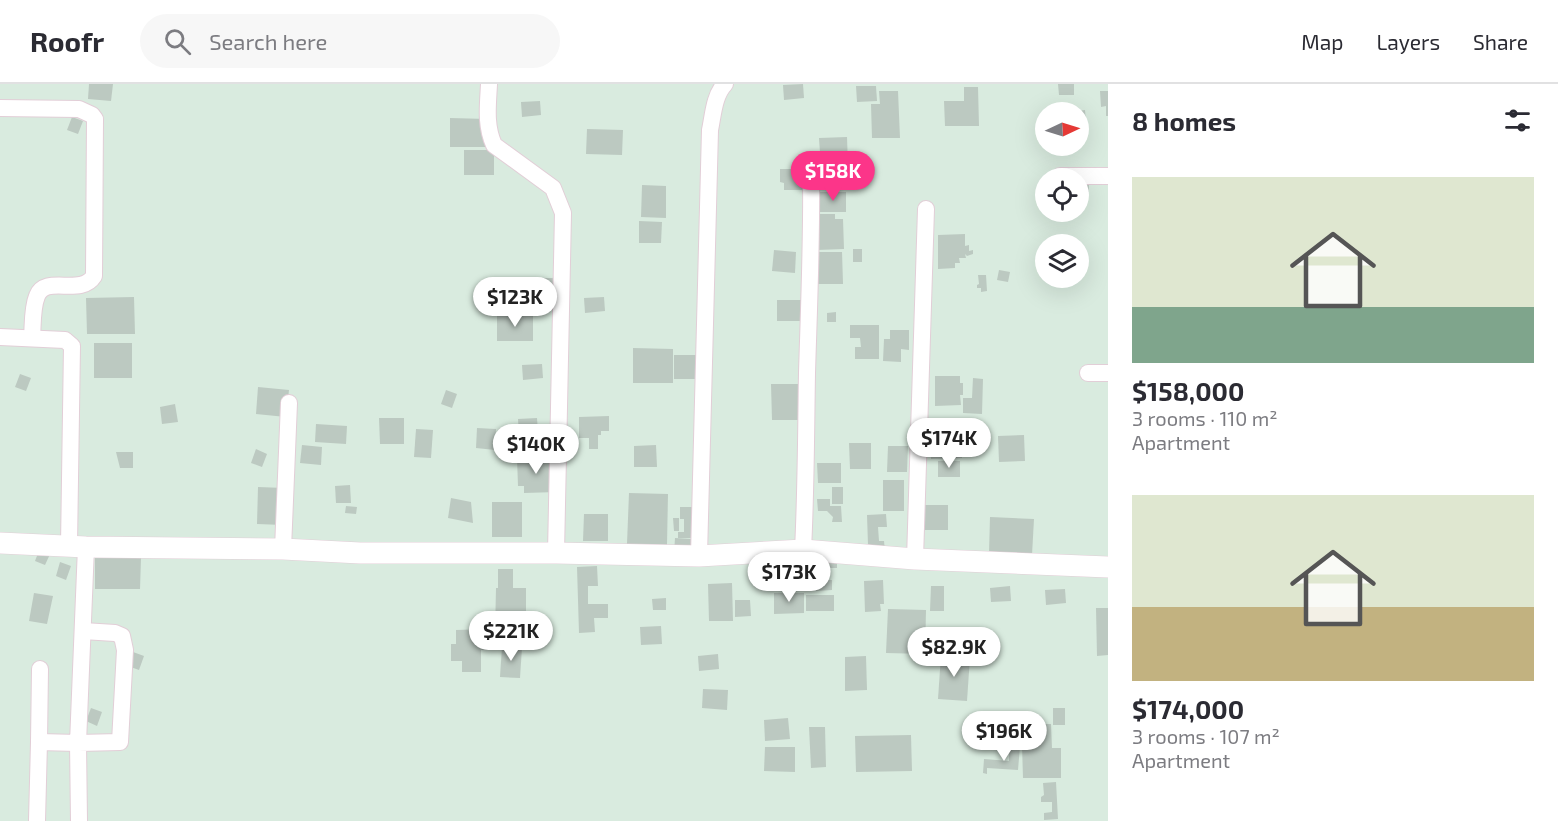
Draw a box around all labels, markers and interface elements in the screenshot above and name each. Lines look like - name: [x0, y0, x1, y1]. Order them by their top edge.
- search box: [140, 14, 560, 68]
- text: Roofr: [30, 24, 104, 58]
- icon: search: [161, 25, 194, 58]
- text: Search here: [209, 28, 327, 54]
- text: Map: [1301, 29, 1343, 54]
- text: Layers: [1376, 29, 1440, 54]
- text: Share: [1473, 29, 1528, 54]
- north arrow: [1035, 102, 1089, 156]
- map controls: [1035, 102, 1089, 288]
- icon: filters: [1501, 104, 1534, 137]
- text: 8 homes: [1132, 105, 1236, 136]
- pin: $158K: [791, 151, 875, 202]
- text: $158K: [805, 158, 861, 182]
- button: locate: [1035, 168, 1089, 222]
- icon: home: [1279, 216, 1387, 324]
- button: layers: [1035, 234, 1089, 288]
- pin: $123K: [473, 277, 557, 328]
- text: $123K: [487, 284, 543, 308]
- text: $158,000: [1132, 375, 1244, 406]
- text: 3 rooms · 110 m²: [1132, 406, 1278, 430]
- pin: $174K: [907, 418, 991, 469]
- pin: $140K: [494, 424, 578, 475]
- text: $174K: [921, 425, 977, 449]
- text: Apartment: [1132, 430, 1230, 454]
- text: $140K: [507, 431, 565, 455]
- icon: home: [1279, 534, 1387, 642]
- pin: $173K: [747, 552, 831, 603]
- text: $173K: [762, 559, 816, 583]
- pin: $221K: [469, 611, 553, 662]
- text: $221K: [483, 618, 539, 642]
- pin: $82.9K: [905, 627, 1003, 678]
- text: $82.9K: [921, 634, 987, 658]
- text: $174,000: [1132, 693, 1244, 724]
- pin: $196K: [962, 711, 1046, 762]
- text: $196K: [976, 718, 1032, 742]
- text: 3 rooms · 107 m²: [1132, 724, 1280, 748]
- text: Apartment: [1132, 748, 1230, 772]

